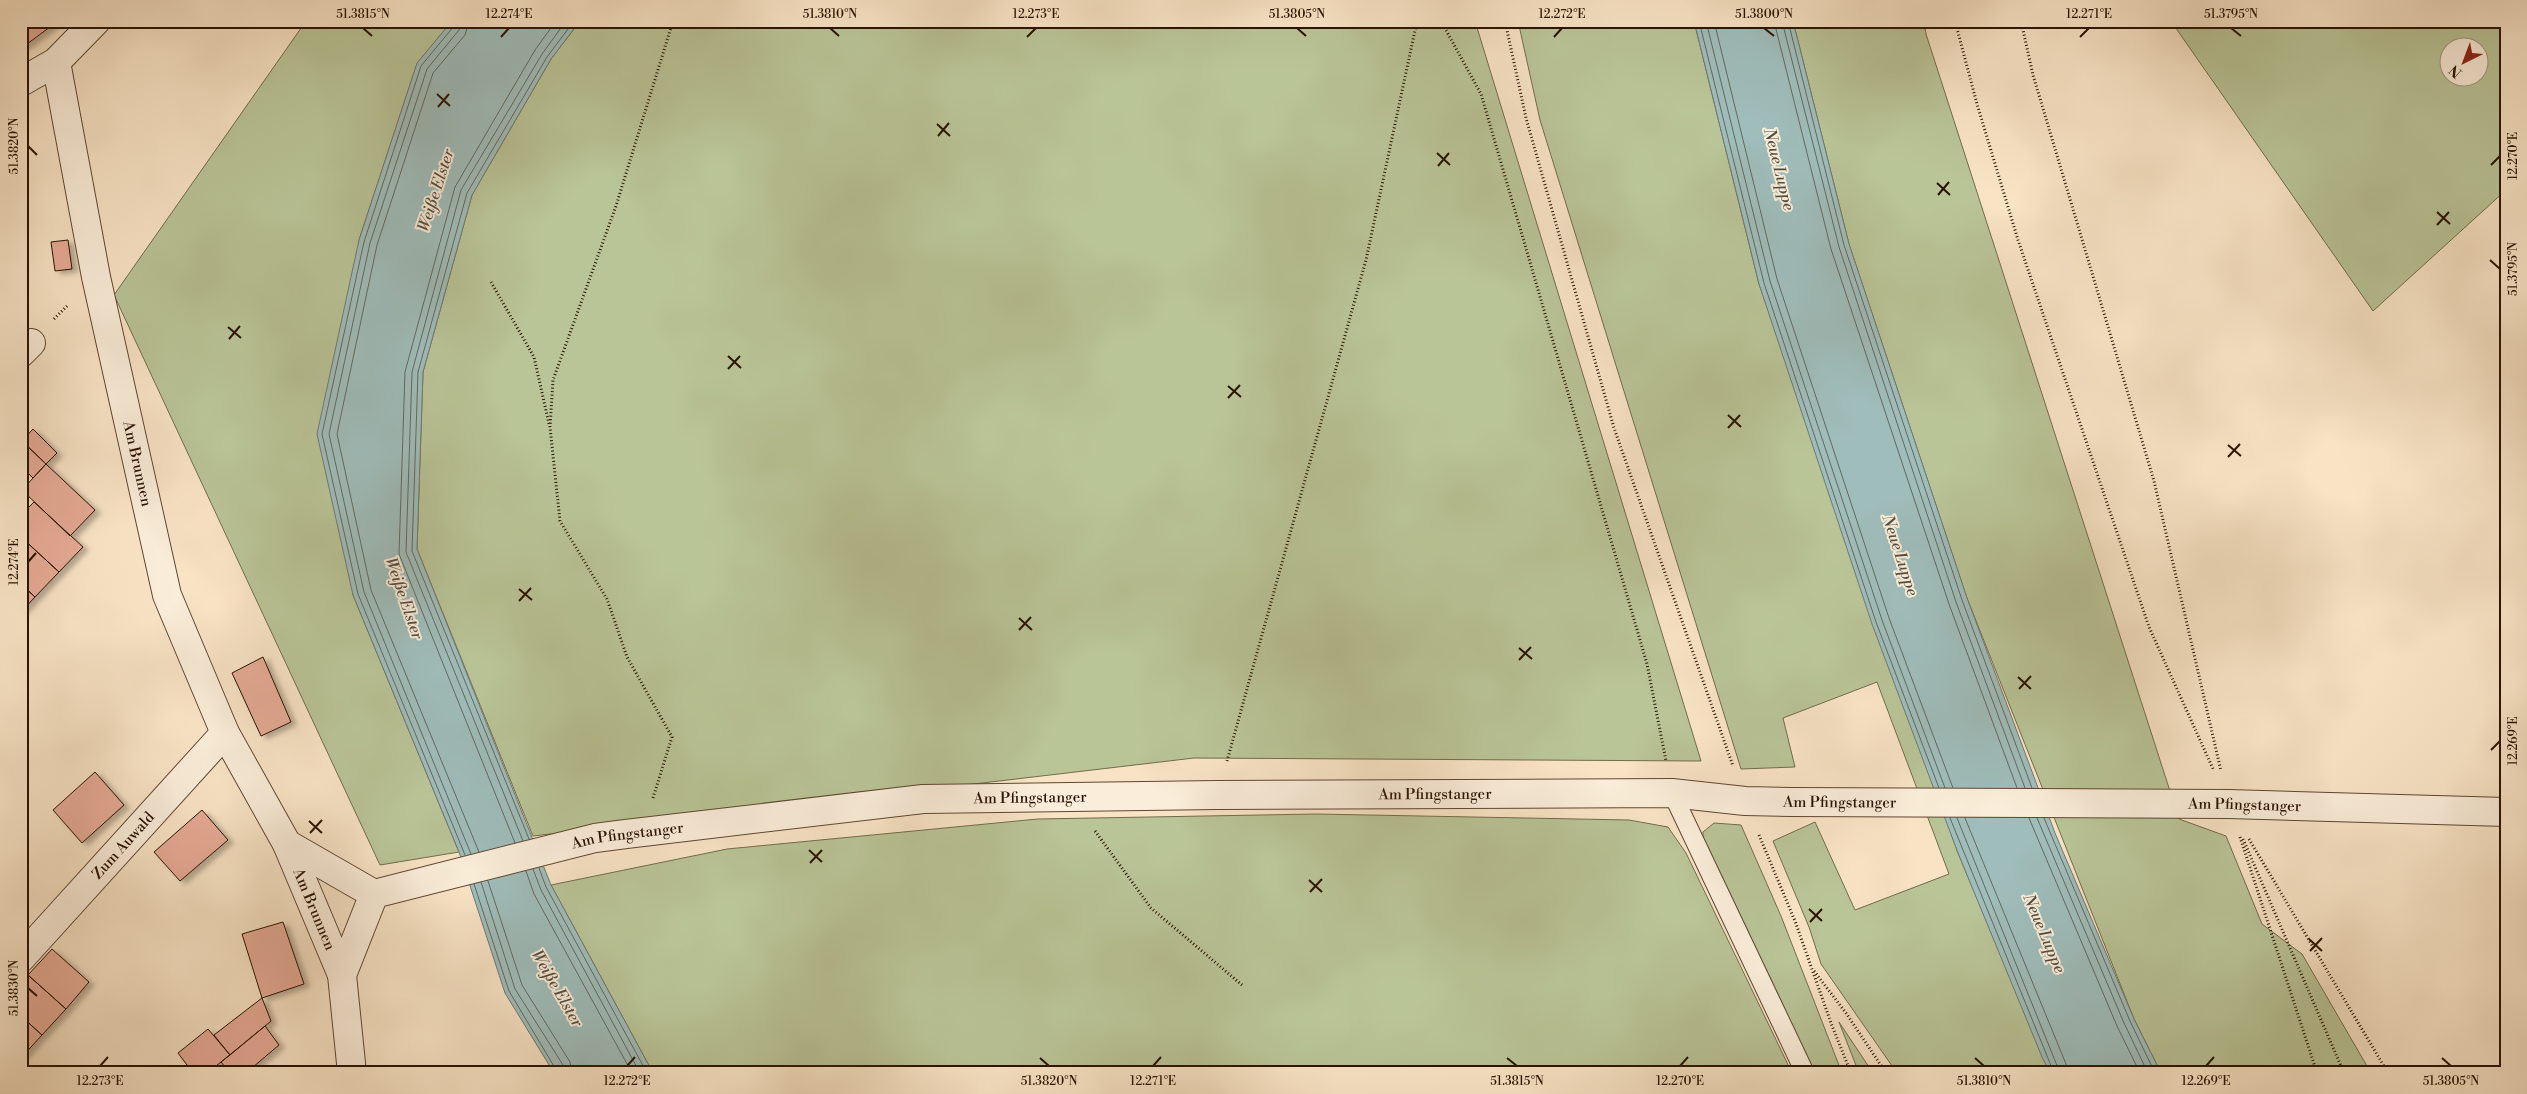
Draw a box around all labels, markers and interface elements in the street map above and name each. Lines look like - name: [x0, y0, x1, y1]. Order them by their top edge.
- text: 51.3815°N: [336, 7, 390, 22]
- text: 12.274°E: [486, 7, 532, 22]
- text: 51.3810°N: [803, 7, 857, 22]
- text: 12.273°E: [1013, 7, 1059, 22]
- text: 51.3805°N: [1269, 7, 1325, 22]
- text: 12.272°E: [1538, 7, 1586, 22]
- text: 51.3800°N: [1735, 7, 1793, 22]
- text: 12.271°E: [2066, 7, 2112, 22]
- text: 51.3795°N: [2204, 7, 2258, 22]
- north arrow: [2440, 38, 2490, 88]
- text: N: [2446, 61, 2466, 81]
- text: 51.3820°N: [7, 118, 22, 174]
- water label: Neue Luppe: [1759, 125, 1799, 213]
- text: 12.270°E: [2506, 132, 2521, 180]
- water label: Weiße Elster: [413, 145, 459, 234]
- text: 51.3795°N: [2506, 242, 2521, 296]
- street label: Am Brunnen: [118, 418, 156, 508]
- water label: Neue Luppe: [1877, 511, 1923, 599]
- text: 12.274°E: [7, 539, 22, 585]
- water label: Weiße Elster: [381, 555, 428, 643]
- text: 12.269°E: [2506, 717, 2521, 766]
- street label: Am Pfingstanger: [1377, 785, 1492, 804]
- street label: Am Pfingstanger: [972, 788, 1087, 808]
- street label: Am Pfingstanger: [1782, 793, 1897, 812]
- street label: Am Pfingstanger: [2187, 795, 2302, 816]
- street label: Zum Auwald: [88, 808, 159, 883]
- street label: Am Pfingstanger: [568, 818, 685, 854]
- street label: Am Brunnen: [288, 865, 340, 953]
- water label: Neue Luppe: [2018, 890, 2070, 976]
- water label: Weiße Elster: [527, 946, 588, 1032]
- text: 51.3830°N: [7, 960, 22, 1016]
- text: 12.273°E: [77, 1074, 123, 1089]
- text: 12.272°E: [603, 1074, 651, 1089]
- text: 51.3820°N: [1021, 1074, 1077, 1089]
- text: 12.271°E: [1130, 1074, 1176, 1089]
- text: 51.3815°N: [1490, 1074, 1544, 1089]
- text: 12.270°E: [1656, 1074, 1704, 1089]
- text: 51.3810°N: [1957, 1074, 2011, 1089]
- text: 12.269°E: [2182, 1074, 2231, 1089]
- text: 51.3805°N: [2423, 1074, 2479, 1089]

